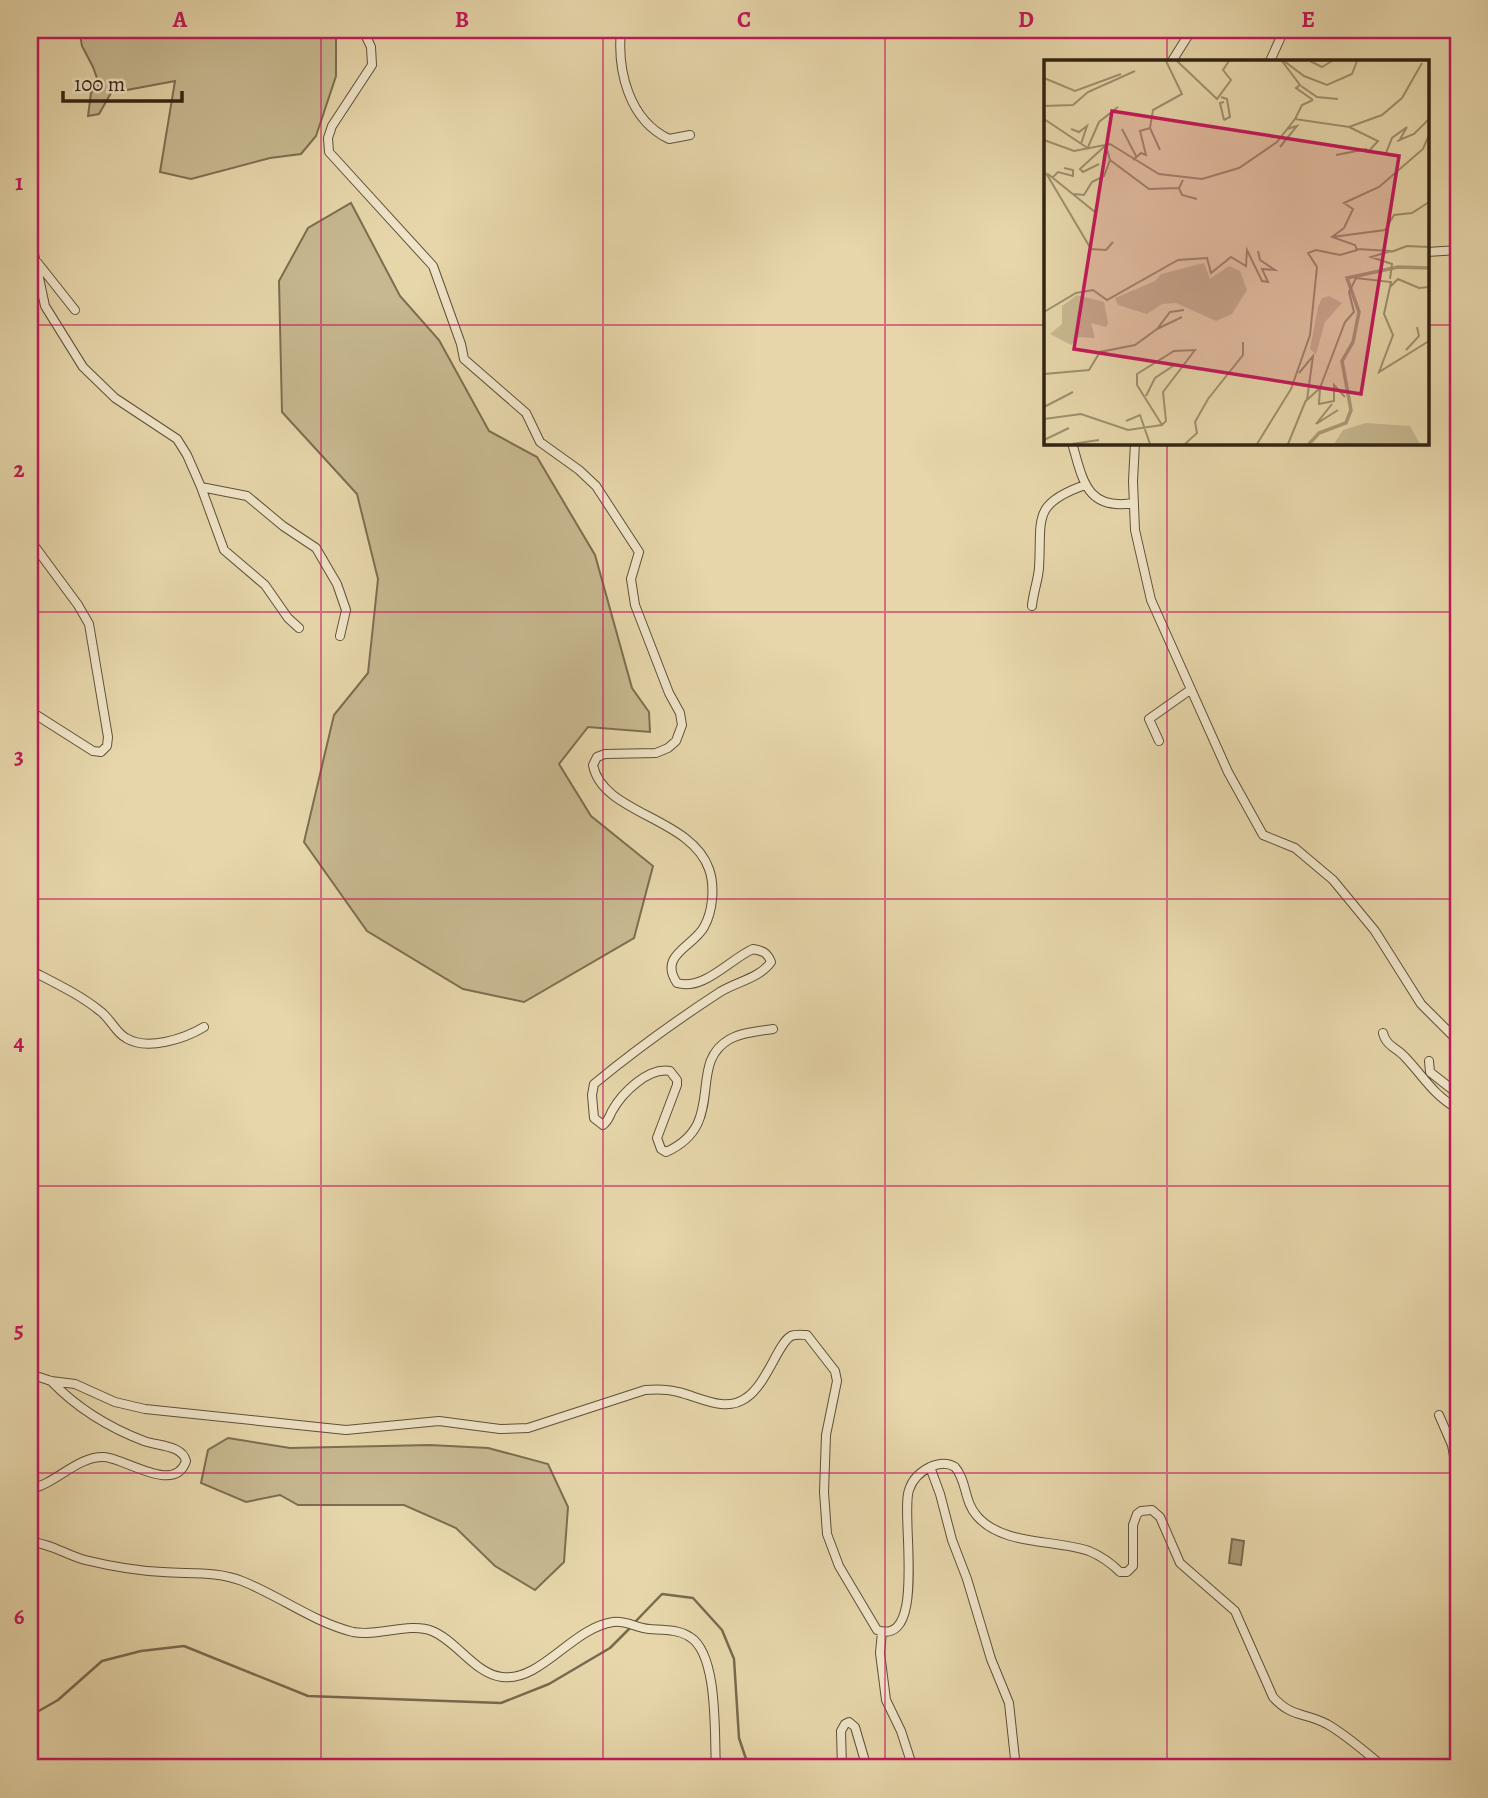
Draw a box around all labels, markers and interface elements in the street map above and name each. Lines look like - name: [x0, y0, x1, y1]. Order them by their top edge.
- text: A: [172, 4, 188, 35]
- text: B: [455, 4, 469, 35]
- text: C: [737, 4, 751, 35]
- text: D: [1018, 4, 1034, 35]
- text: E: [1301, 4, 1315, 35]
- scale bar: [63, 60, 182, 104]
- inset map: [1044, 60, 1428, 444]
- text: 100 m: [74, 70, 125, 98]
- text: 1: [15, 167, 23, 198]
- text: 2: [13, 454, 25, 485]
- text: 3: [14, 741, 24, 772]
- text: 4: [14, 1027, 25, 1058]
- text: 5: [14, 1314, 24, 1345]
- text: 6: [14, 1601, 25, 1632]

